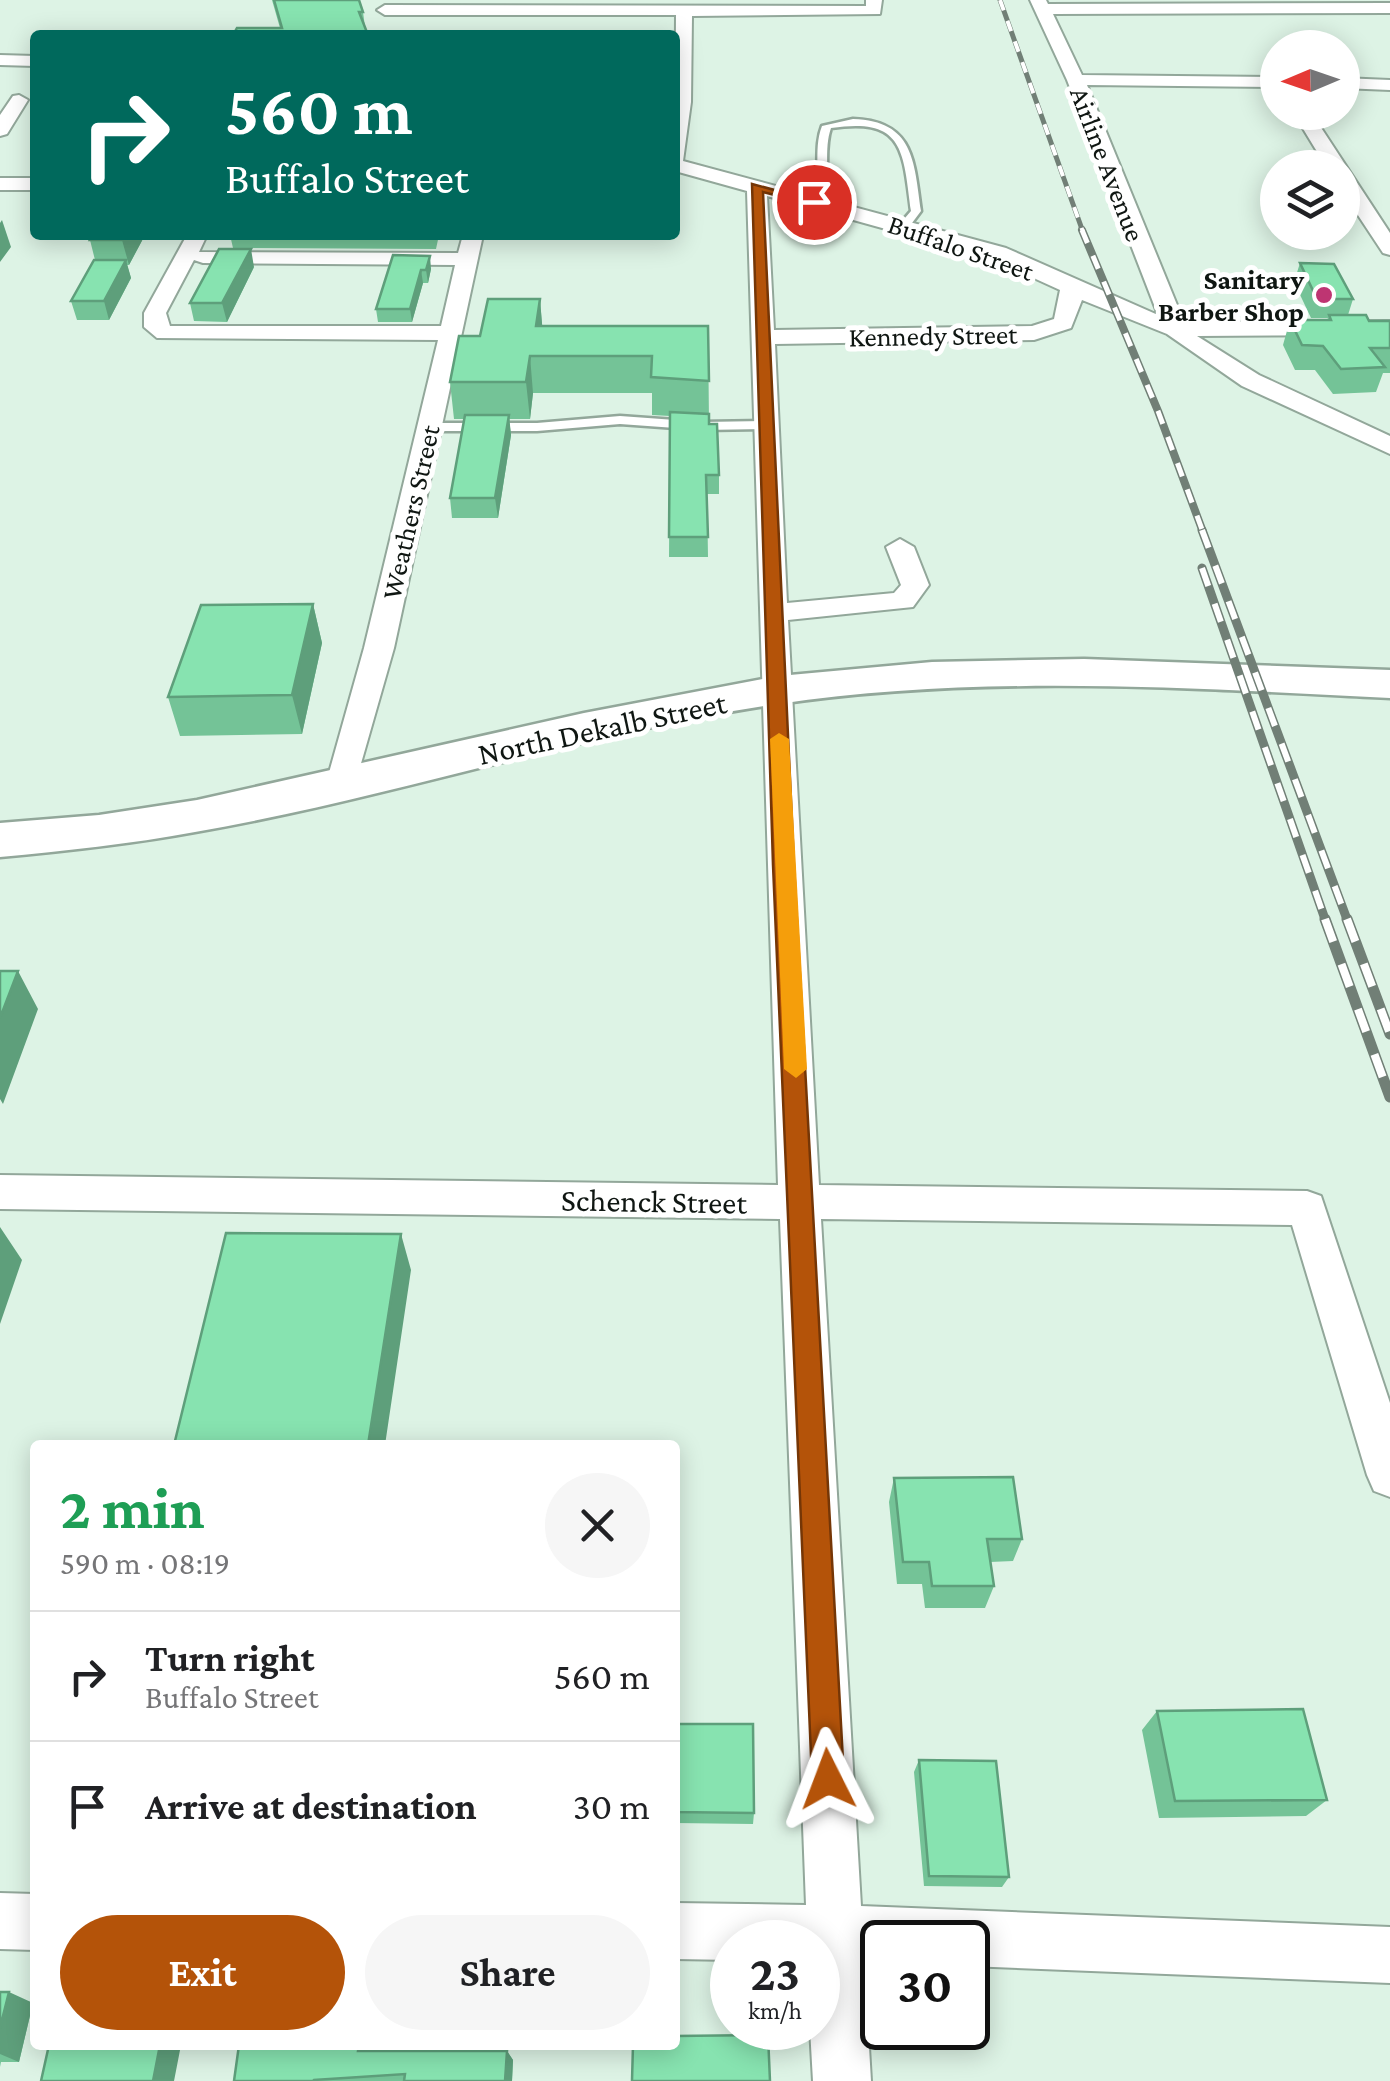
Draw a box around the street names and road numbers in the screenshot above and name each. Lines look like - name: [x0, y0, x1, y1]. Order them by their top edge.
- street label: Airline Avenue: [1064, 83, 1151, 246]
- street label: Buffalo Street: [884, 208, 1038, 287]
- street label: Kennedy Street: [848, 319, 1018, 352]
- street label: Weathers Street: [375, 421, 446, 602]
- street label: North Dekalb Street: [475, 684, 730, 772]
- street label: Schenck Street: [561, 1181, 748, 1221]

